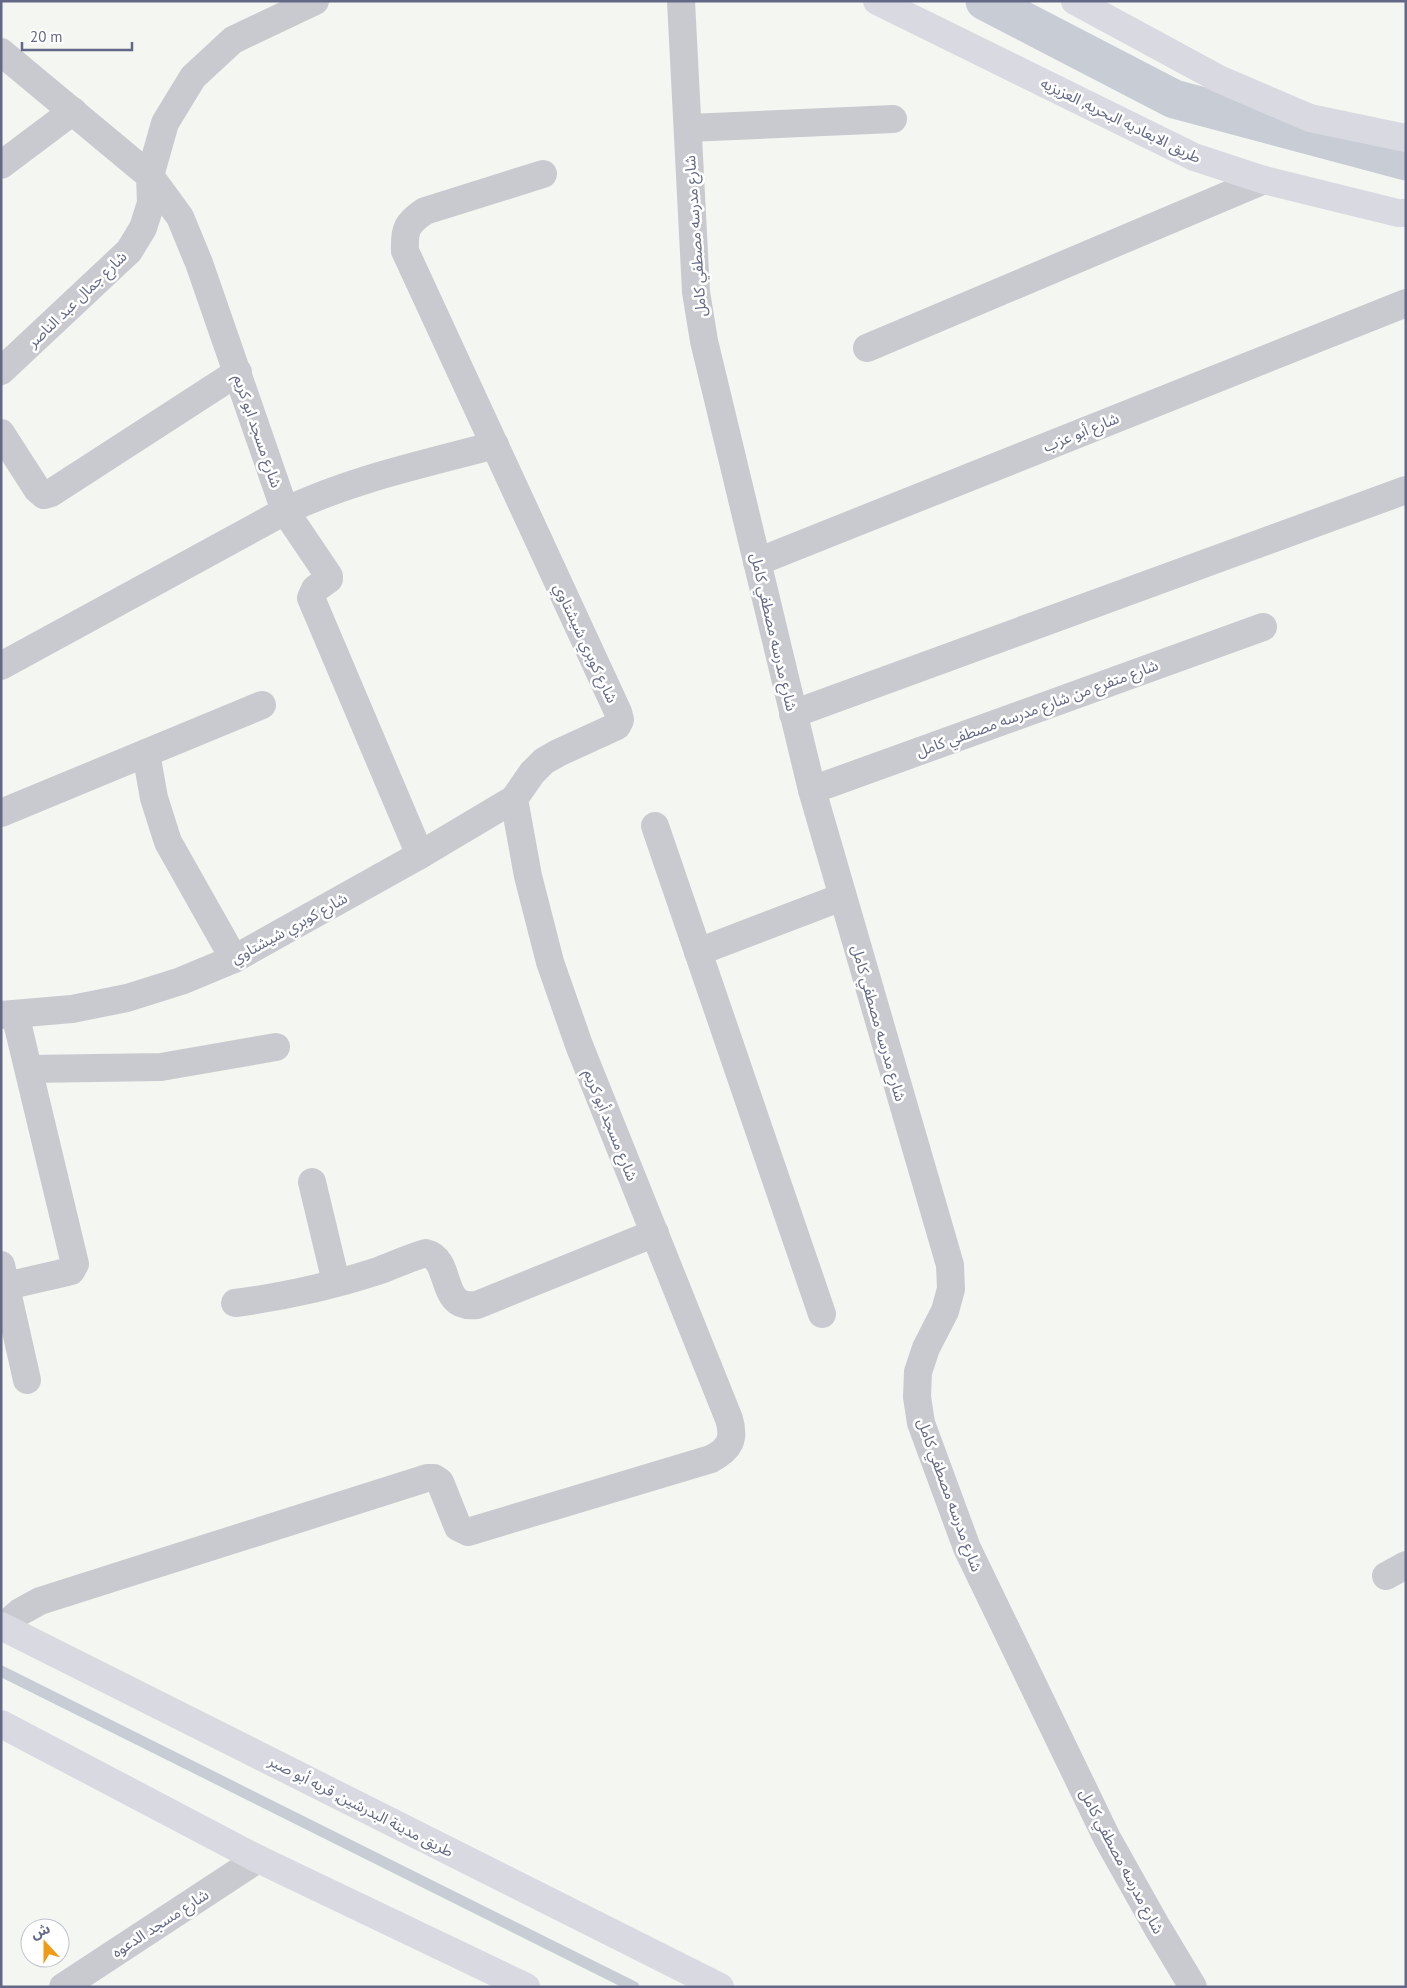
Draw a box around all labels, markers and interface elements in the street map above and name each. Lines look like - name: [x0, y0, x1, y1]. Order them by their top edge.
- scale bar: [22, 20, 132, 52]
- text: 20 m: [30, 27, 63, 46]
- street label: طريق الابعاديه البحريه, العزيزيه: [1037, 73, 1204, 168]
- street label: شارع مدرسه مصطفي كامل: [680, 154, 713, 317]
- street label: شارع جمال عبد الناصر: [23, 247, 133, 354]
- street label: شارع مسجد ابو كريم: [227, 372, 286, 491]
- street label: شارع أبو عزب: [1040, 408, 1123, 459]
- street label: شارع مدرسه مصطفي كامل: [744, 551, 802, 714]
- street label: شارع كوبري شيشتاوي: [547, 580, 622, 707]
- street label: شارع متفرع من شارع مدرسه مصطفي كامل: [913, 655, 1162, 764]
- street label: شارع كوبري شيشتاوي: [228, 888, 352, 970]
- street label: شارع مدرسه مصطفي كامل: [845, 943, 910, 1104]
- street label: شارع مسجد أبو كريم: [577, 1066, 642, 1185]
- street label: شارع مدرسه مصطفي كامل: [911, 1416, 987, 1576]
- street label: طريق مدينة البدرشين, قريه أبو صير: [264, 1751, 457, 1862]
- street label: شارع مدرسه مصطفي كامل: [1073, 1785, 1168, 1939]
- street label: شارع مسجد الدعوه: [108, 1885, 214, 1964]
- north arrow: [20, 1918, 70, 1968]
- text: ش: [28, 1919, 53, 1943]

